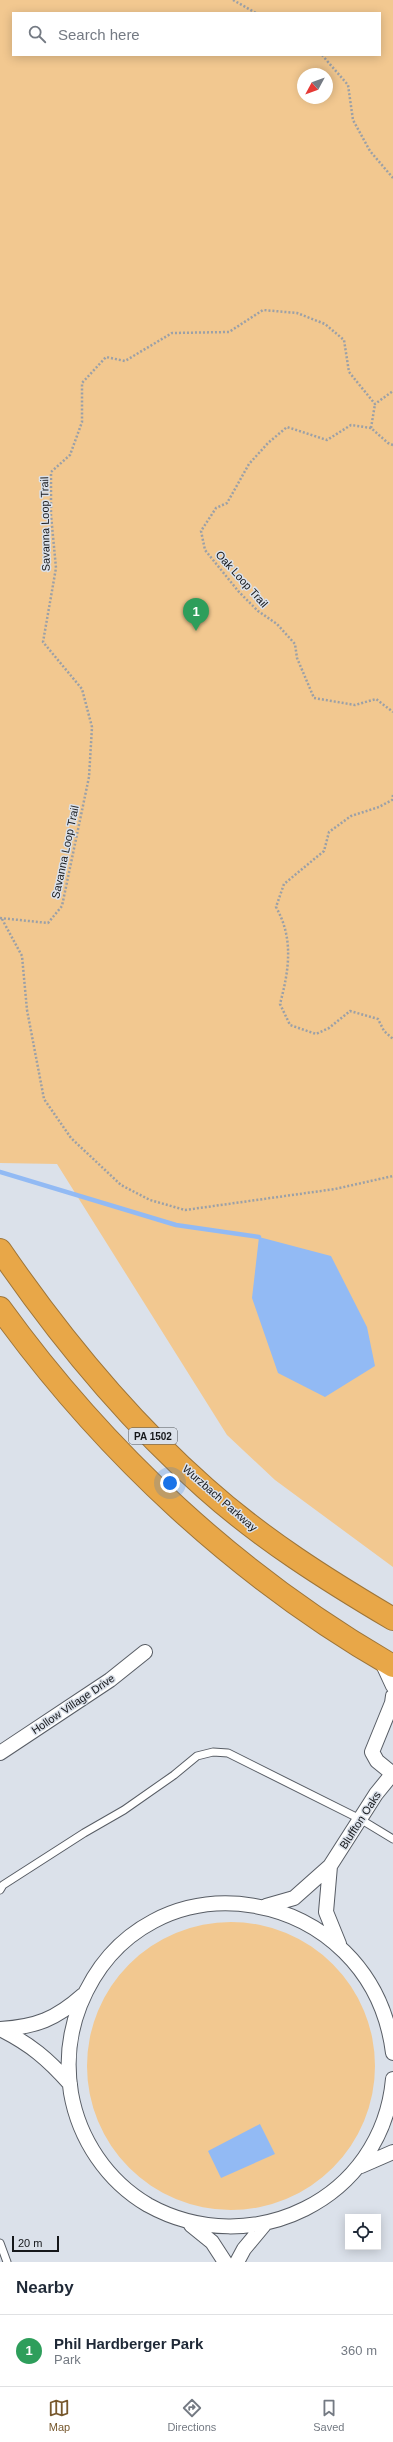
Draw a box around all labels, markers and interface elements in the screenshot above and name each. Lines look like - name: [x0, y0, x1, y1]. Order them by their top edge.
- search box: [12, 12, 381, 56]
- icon: search: [26, 23, 48, 45]
- text: Search here: [58, 26, 140, 43]
- north arrow: [297, 68, 333, 104]
- street label: Savanna Loop Trail: [38, 477, 52, 571]
- street label: Oak Loop Trail: [214, 548, 270, 610]
- pin: 1: [183, 598, 209, 631]
- street label: Savanna Loop Trail: [49, 804, 81, 900]
- road number: PA 1502: [129, 1428, 177, 1444]
- street label: Wurzbach Parkway: [180, 1462, 260, 1534]
- your location: [160, 1473, 180, 1493]
- street label: Hollow Village Drive: [29, 1672, 117, 1736]
- street label: Bluffton Oaks: [337, 1789, 383, 1851]
- map controls: [345, 2214, 381, 2250]
- button: locate: [345, 2214, 381, 2250]
- scale bar: [12, 2234, 59, 2253]
- text: 20 m: [18, 2237, 42, 2249]
- text: Nearby: [16, 2278, 74, 2297]
- text: Phil Hardberger Park: [54, 2335, 203, 2352]
- text: 1: [25, 2343, 33, 2358]
- text: 360 m: [341, 2343, 377, 2358]
- text: Park: [54, 2352, 81, 2367]
- tab: Map: [48, 2397, 70, 2433]
- tab: Directions: [167, 2397, 216, 2433]
- tab: Saved: [313, 2397, 344, 2433]

